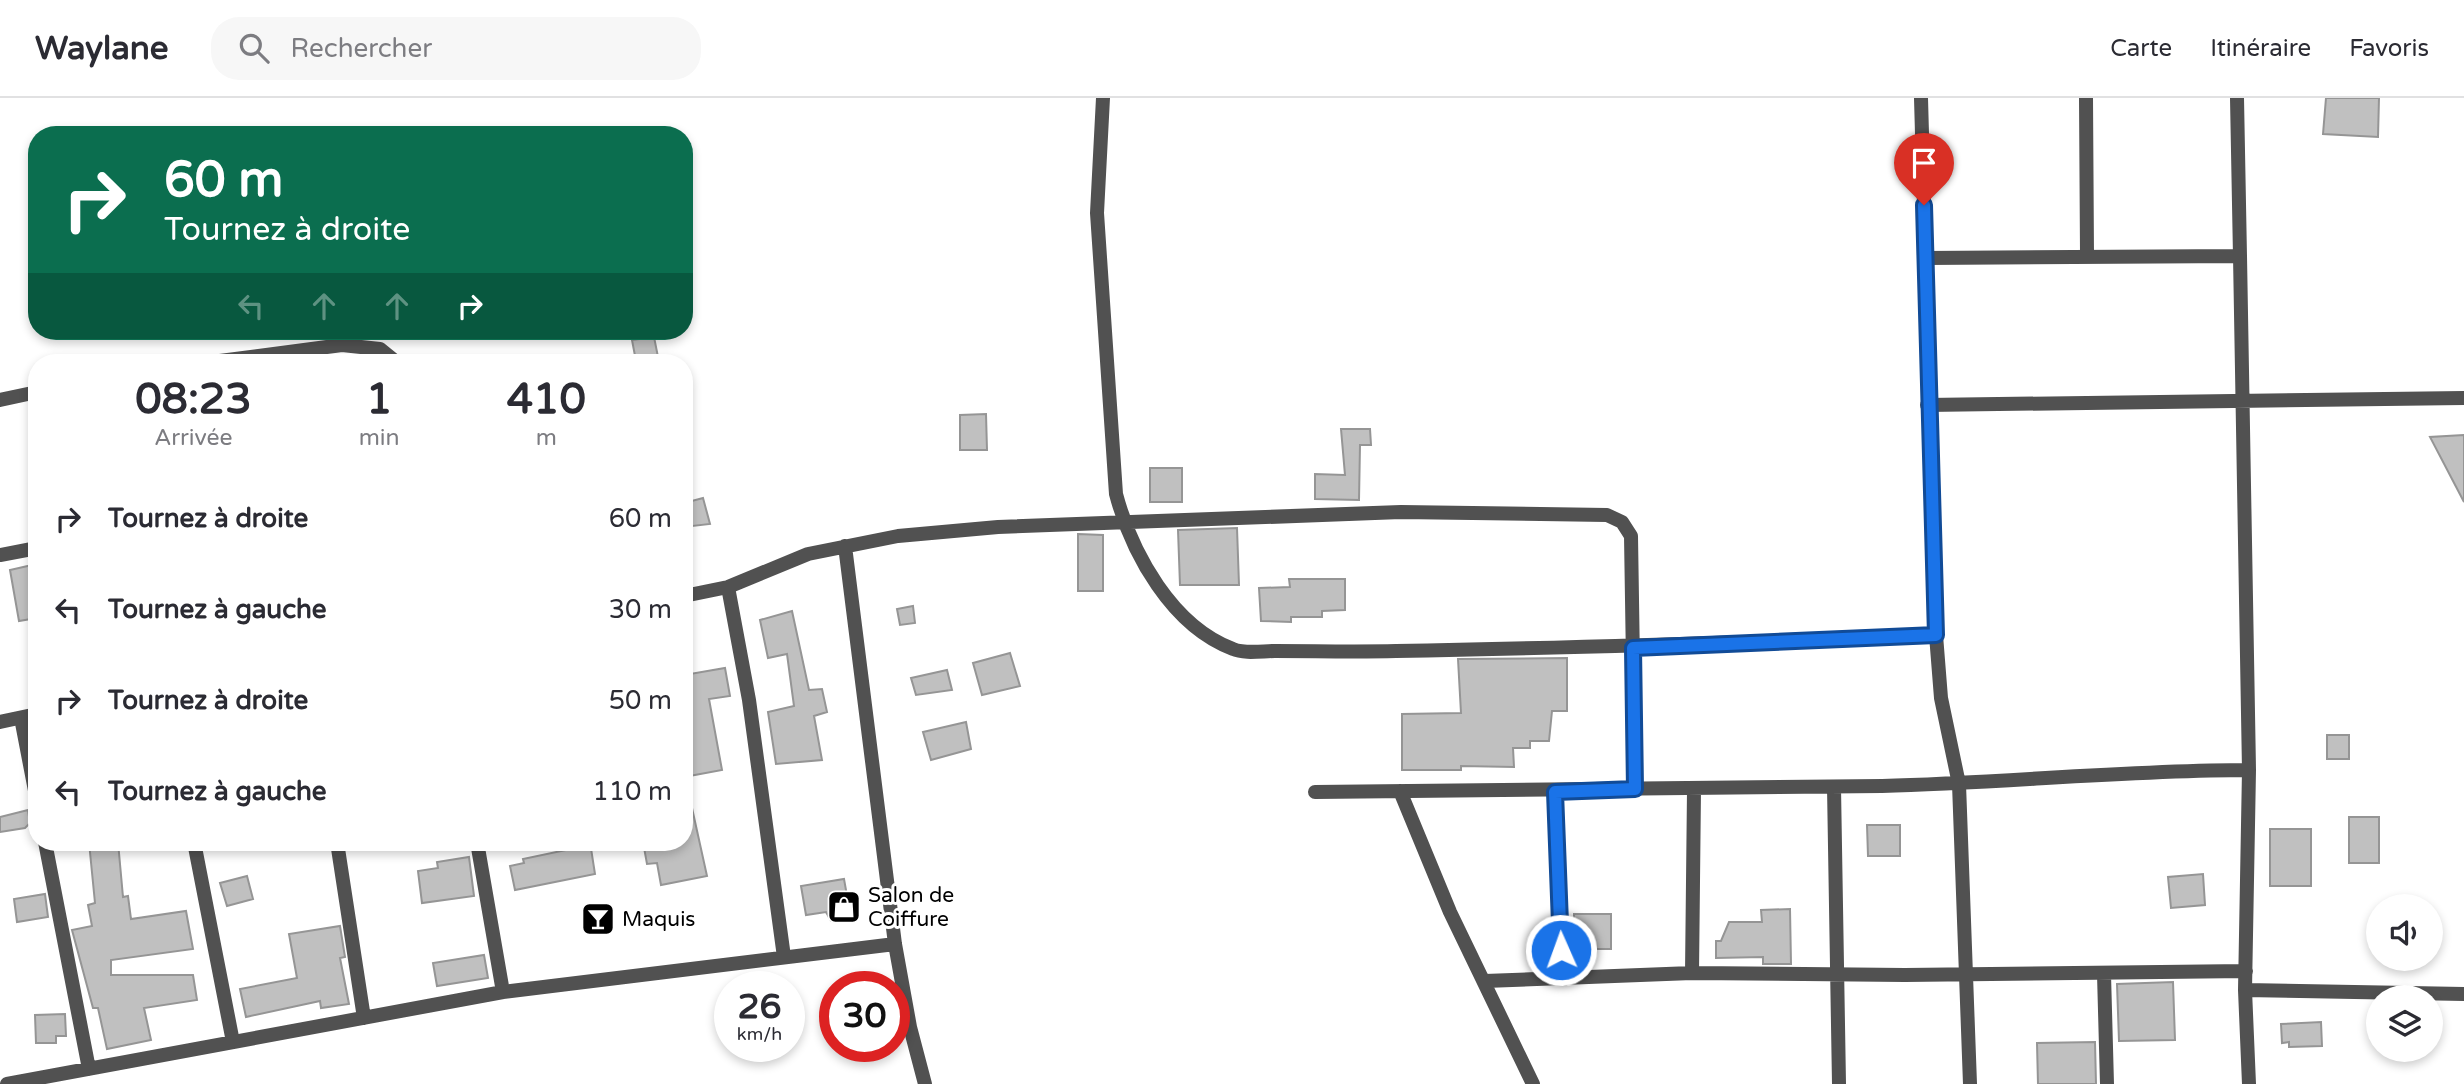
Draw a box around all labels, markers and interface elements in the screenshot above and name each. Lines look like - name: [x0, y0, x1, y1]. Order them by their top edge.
- search box: [211, 17, 701, 80]
- text: Waylane: [35, 29, 169, 68]
- icon: search: [235, 29, 273, 67]
- text: Rechercher: [291, 33, 432, 64]
- text: Carte: [2110, 34, 2172, 63]
- text: Itinéraire: [2210, 34, 2311, 63]
- text: Favoris: [2349, 34, 2429, 63]
- pin: [1894, 133, 1954, 205]
- icon: arrive: [1905, 144, 1943, 182]
- text: 60 m: [164, 151, 283, 210]
- icon: right: [49, 154, 140, 245]
- text: Tournez à droite: [164, 211, 410, 249]
- icon: left: [232, 287, 270, 325]
- icon: ahead: [305, 287, 343, 325]
- icon: ahead: [378, 287, 416, 325]
- icon: right: [451, 287, 489, 325]
- text: 08:23: [135, 374, 252, 425]
- text: 1: [366, 374, 392, 425]
- text: 410: [507, 374, 586, 425]
- text: Arrivée: [154, 424, 233, 452]
- text: min: [359, 424, 400, 452]
- text: m: [536, 424, 557, 452]
- icon: right: [49, 500, 87, 538]
- text: Tournez à droite: [108, 503, 308, 534]
- text: 60 m: [609, 503, 672, 534]
- icon: left: [49, 591, 87, 629]
- text: Tournez à gauche: [108, 594, 327, 625]
- text: 30 m: [609, 594, 672, 625]
- icon: right: [49, 682, 87, 720]
- text: Tournez à droite: [108, 685, 308, 716]
- text: 50 m: [609, 685, 672, 716]
- icon: left: [49, 773, 87, 811]
- text: Tournez à gauche: [108, 776, 327, 807]
- text: 110 m: [592, 776, 672, 807]
- place label: Salon de Coiffure: [868, 883, 954, 932]
- shop icon: Salon de Coiffure: [825, 888, 863, 926]
- map controls: [2366, 894, 2443, 1062]
- button: sound: [2366, 894, 2443, 971]
- bar icon: Maquis: [579, 900, 617, 938]
- place label: Maquis: [622, 907, 695, 932]
- position arrow: [1524, 913, 1598, 987]
- speed limit sign: 30: [819, 971, 910, 1062]
- button: layers: [2366, 985, 2443, 1062]
- text: 26: [738, 986, 781, 1028]
- text: km/h: [737, 1023, 782, 1045]

